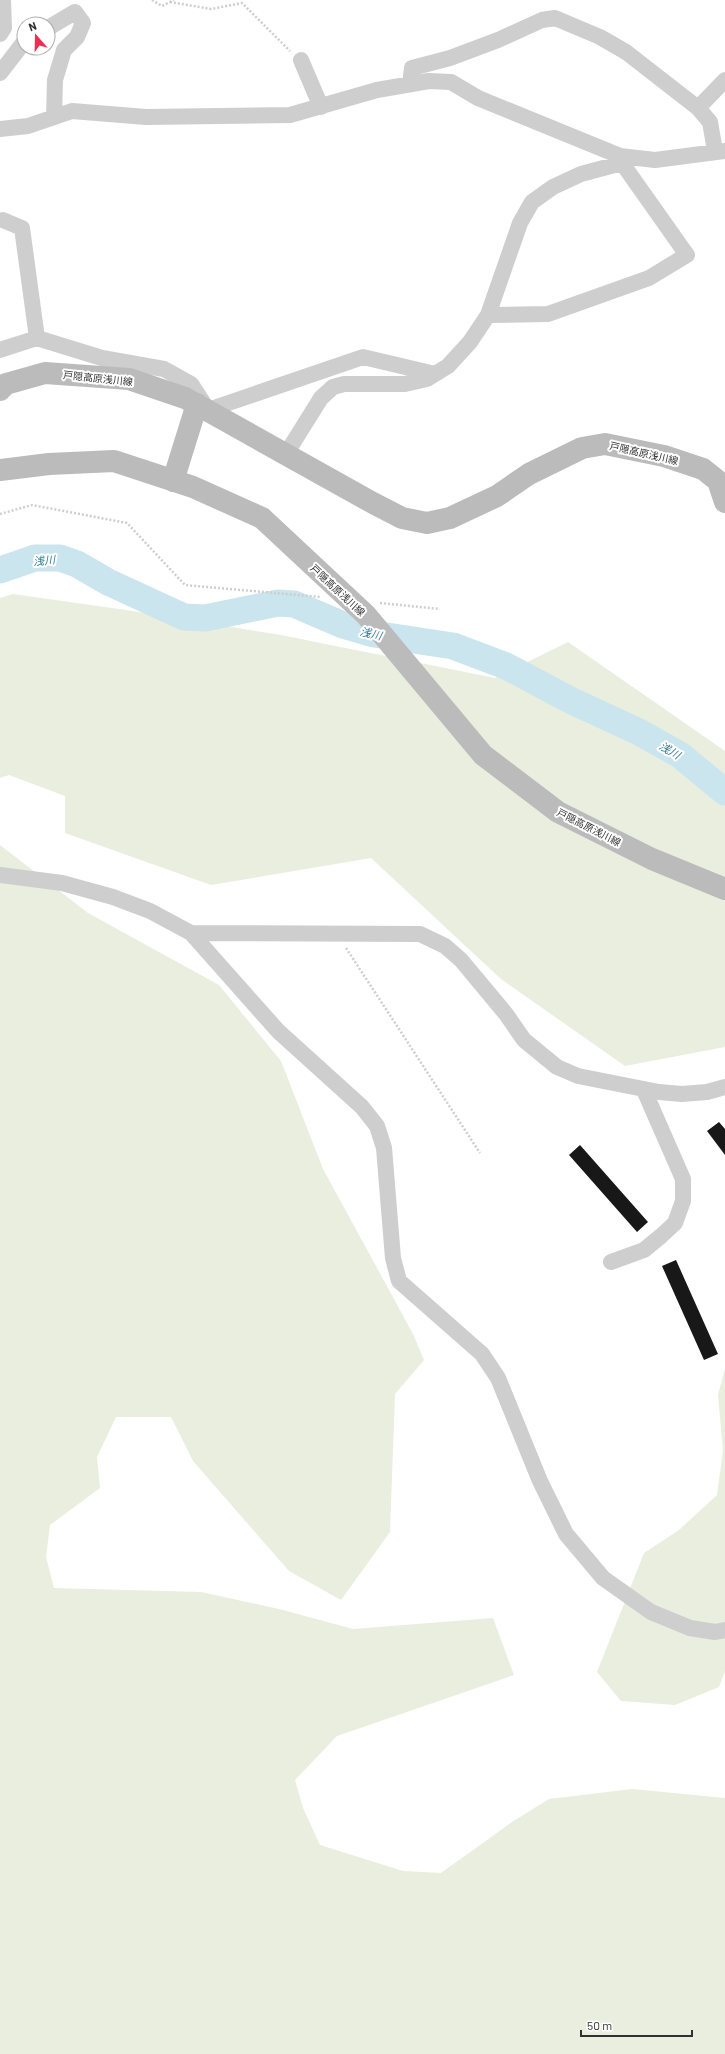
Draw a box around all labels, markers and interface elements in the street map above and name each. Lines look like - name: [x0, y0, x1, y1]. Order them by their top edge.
- north arrow: [16, 16, 56, 56]
- text: N: [27, 19, 38, 33]
- street label: 戸隠高原浅川線: [63, 368, 133, 388]
- street label: 戸隠高原浅川線: [609, 439, 679, 467]
- water label: 浅川: [32, 552, 57, 567]
- street label: 戸隠高原浅川線: [308, 562, 368, 618]
- water label: 浅川: [359, 624, 384, 642]
- water label: 浅川: [657, 739, 684, 762]
- street label: 戸隠高原浅川線: [555, 806, 623, 848]
- scale bar: [581, 2012, 692, 2038]
- text: 50 m: [587, 2018, 612, 2032]

